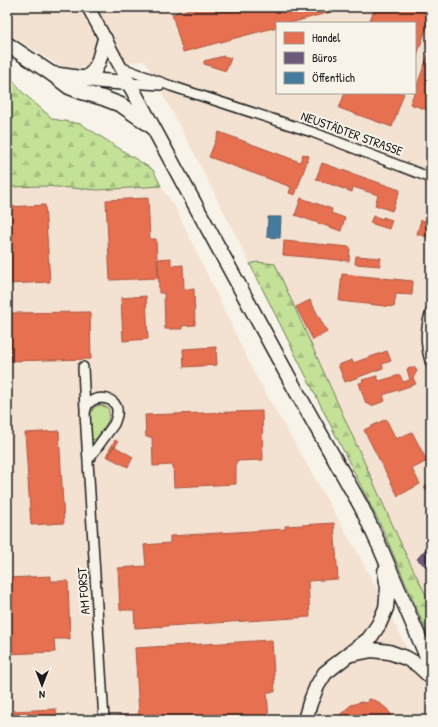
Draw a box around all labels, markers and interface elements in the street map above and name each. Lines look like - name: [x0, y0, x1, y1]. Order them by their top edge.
- legend: [276, 22, 416, 94]
- text: Handel: [312, 29, 341, 46]
- text: Büros: [312, 49, 337, 66]
- text: Öffentlich: [312, 69, 355, 86]
- street label: NEUSTÄDTER STRASSE: [299, 106, 406, 160]
- street label: AM FORST: [72, 566, 94, 615]
- north arrow: [22, 665, 62, 705]
- text: N: [39, 688, 45, 702]

